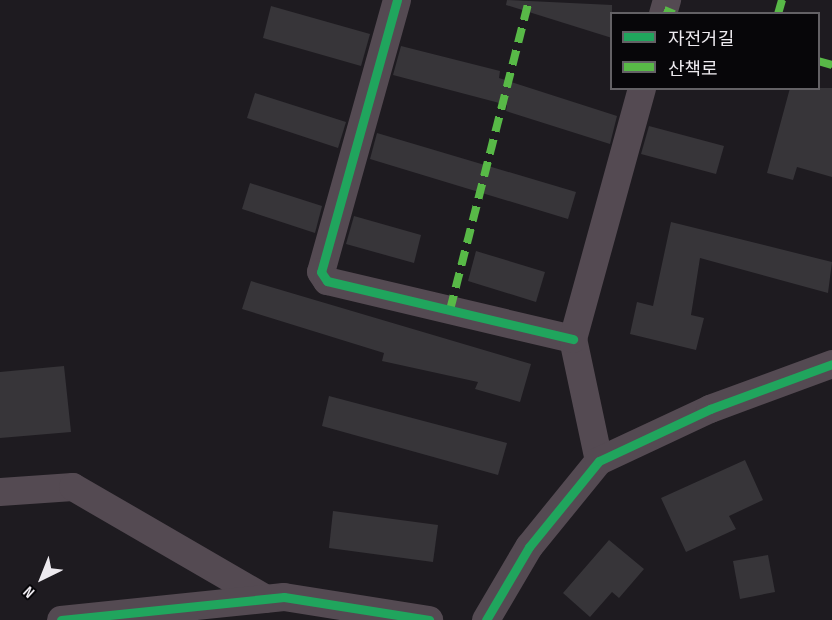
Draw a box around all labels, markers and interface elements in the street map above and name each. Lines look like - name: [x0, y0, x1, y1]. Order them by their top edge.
- legend: [610, 12, 820, 90]
- text: 자전거길: [668, 29, 734, 50]
- text: 산책로: [668, 59, 718, 80]
- north arrow: [12, 548, 72, 608]
- text: N: [20, 582, 39, 601]

